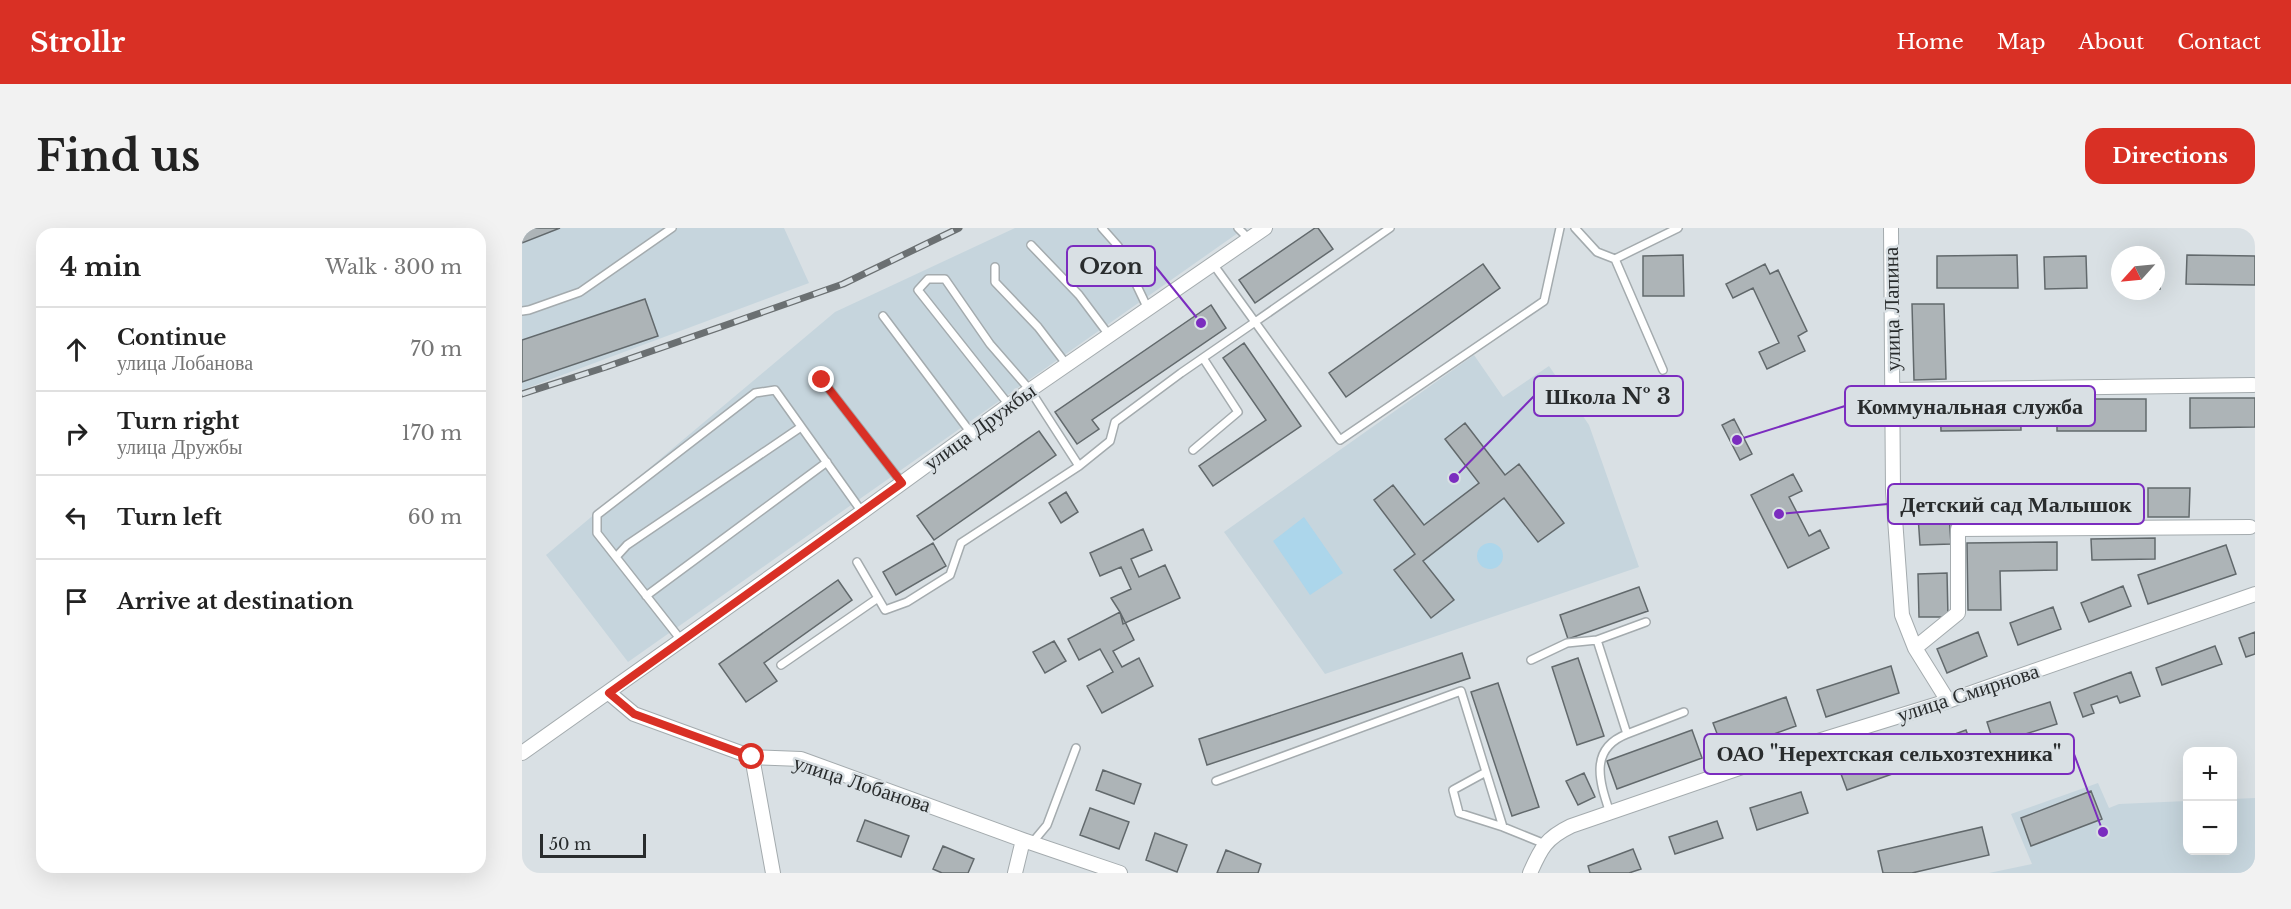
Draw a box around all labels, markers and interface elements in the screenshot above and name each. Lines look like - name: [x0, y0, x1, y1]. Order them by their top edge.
- text: Strollr: [30, 25, 125, 60]
- text: Home: [1897, 29, 1964, 55]
- text: Map: [1997, 29, 2045, 55]
- text: About: [2078, 29, 2144, 55]
- text: Contact: [2177, 29, 2261, 55]
- button: Directions: [2085, 128, 2255, 184]
- text: Find us: [36, 130, 200, 182]
- callout: Ozon: [1067, 246, 1155, 286]
- street label: улица Лапина: [1878, 246, 1906, 371]
- north arrow: [2111, 246, 2165, 300]
- text: 4 min: [60, 251, 141, 283]
- text: Ozon: [1079, 253, 1143, 280]
- text: Walk · 300 m: [325, 255, 462, 279]
- text: Continue: [117, 324, 226, 351]
- icon: ahead: [60, 333, 93, 366]
- text: 70 m: [410, 337, 462, 361]
- text: улица Лобанова: [117, 351, 253, 375]
- route end: [808, 366, 834, 392]
- callout: Школа № 3: [1534, 376, 1683, 416]
- street label: улица Дружбы: [919, 378, 1041, 476]
- text: Школа № 3: [1545, 383, 1671, 410]
- callout: Коммунальная служба: [1845, 386, 2095, 426]
- text: Коммунальная служба: [1857, 393, 2083, 420]
- text: Turn right: [117, 408, 239, 435]
- icon: right: [60, 417, 93, 450]
- text: 170 m: [402, 421, 462, 445]
- text: улица Дружбы: [117, 435, 242, 459]
- callout: Детский сад Малышок: [1888, 484, 2144, 524]
- text: Детский сад Малышок: [1900, 491, 2132, 518]
- icon: left: [60, 501, 93, 534]
- text: Turn left: [117, 504, 222, 531]
- text: 60 m: [408, 505, 462, 529]
- icon: arrive: [60, 585, 93, 618]
- text: Arrive at destination: [117, 588, 354, 615]
- street label: улица Смирнова: [1894, 658, 2043, 728]
- callout: ОАО "Нерехтская сельхозтехника": [1704, 734, 2074, 774]
- text: ОАО "Нерехтская сельхозтехника": [1717, 740, 2062, 767]
- route start: [738, 743, 764, 769]
- map controls: [2183, 747, 2237, 855]
- button: +: [2183, 747, 2237, 801]
- street label: улица Лобанова: [790, 750, 935, 819]
- button: −: [2183, 801, 2237, 855]
- scale bar: [540, 831, 646, 858]
- text: 50 m: [549, 834, 591, 854]

